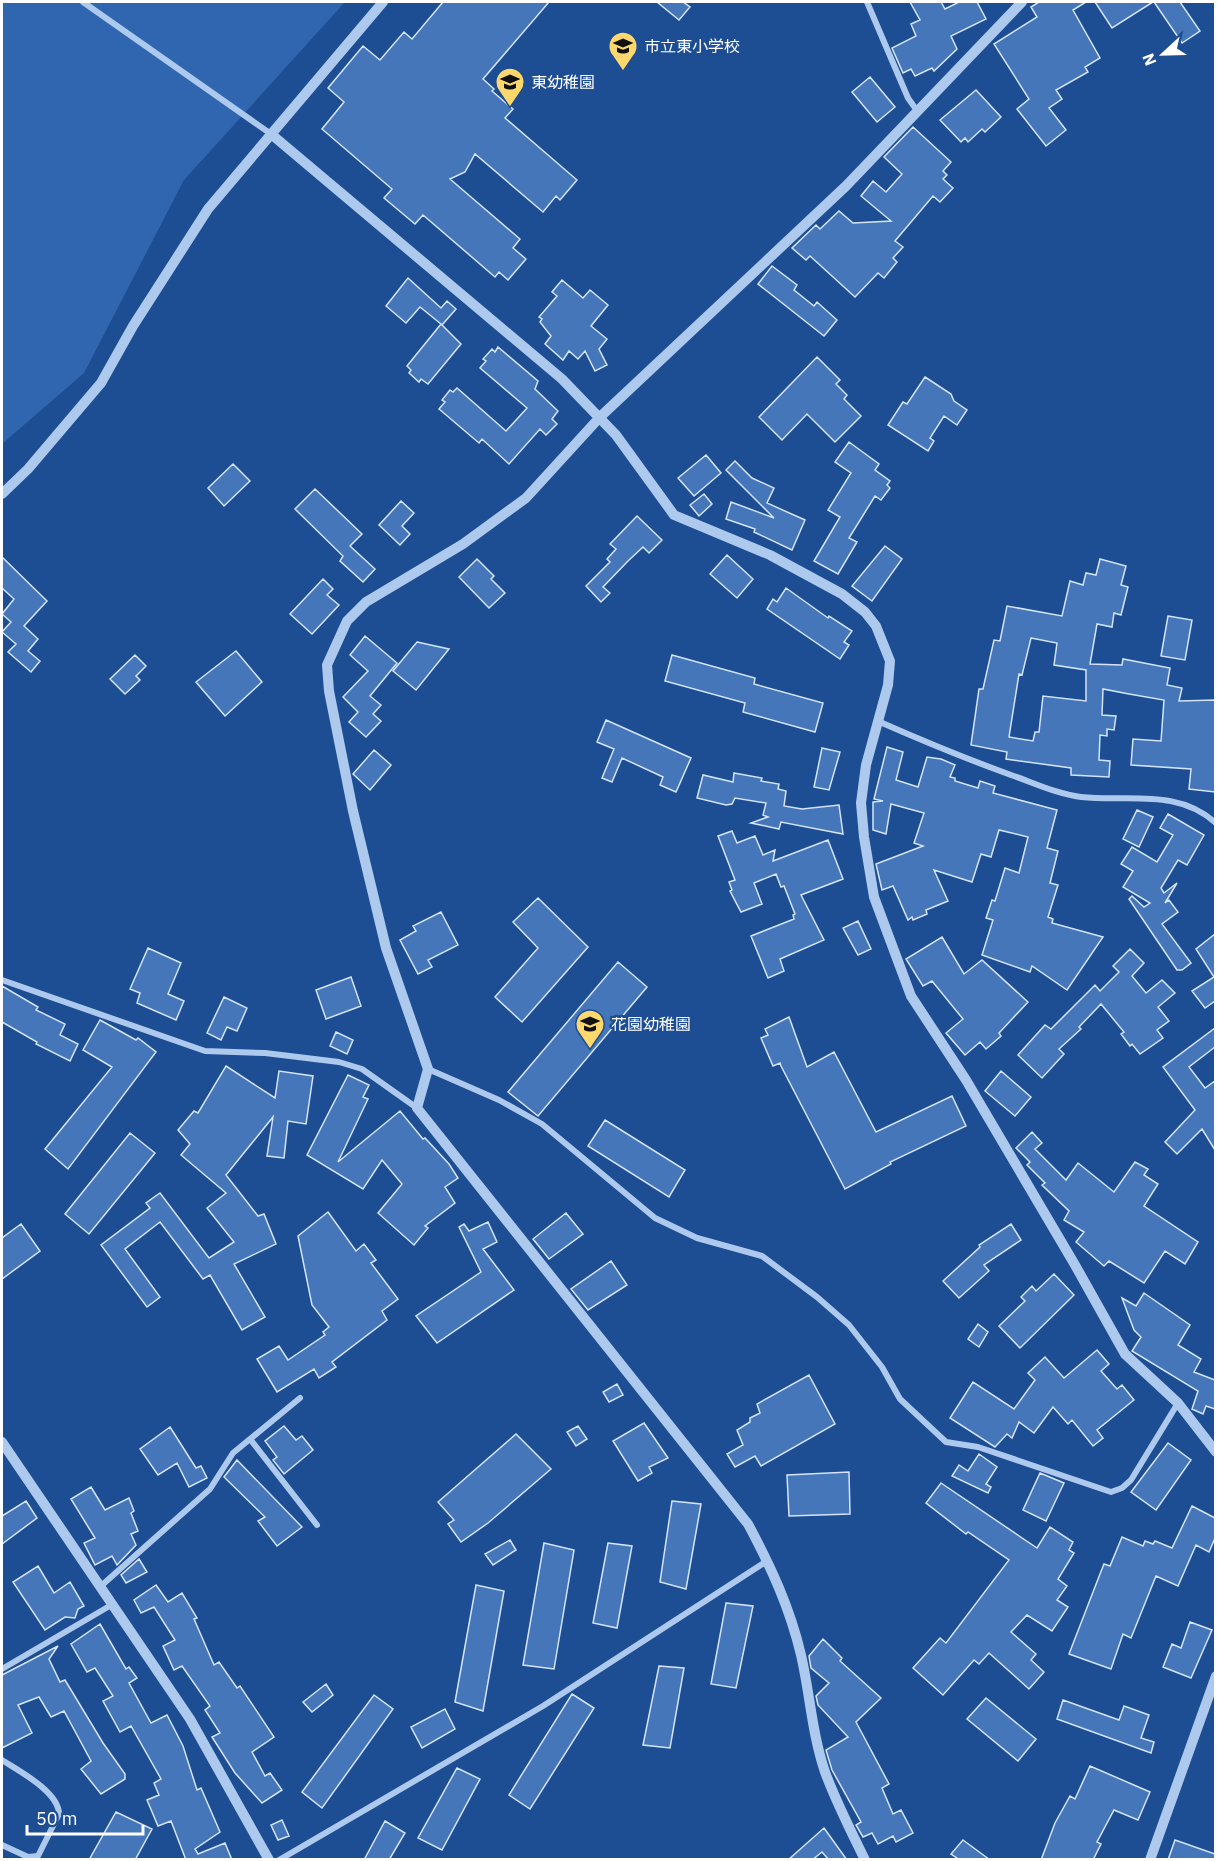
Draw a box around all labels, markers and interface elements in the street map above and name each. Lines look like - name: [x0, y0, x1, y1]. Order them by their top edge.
- north arrow: [1133, 24, 1193, 84]
- school or university icon: 市立東小学校: [607, 30, 639, 72]
- place label: 市立東小学校: [644, 36, 740, 56]
- text: N: [1138, 50, 1161, 69]
- school or university icon: 東幼稚園: [494, 66, 526, 108]
- place label: 東幼稚園: [531, 72, 595, 92]
- school or university icon: 花園幼稚園: [574, 1008, 606, 1050]
- place label: 花園幼稚園: [611, 1014, 691, 1034]
- scale bar: [27, 1798, 142, 1836]
- text: 50 m: [36, 1807, 78, 1830]

